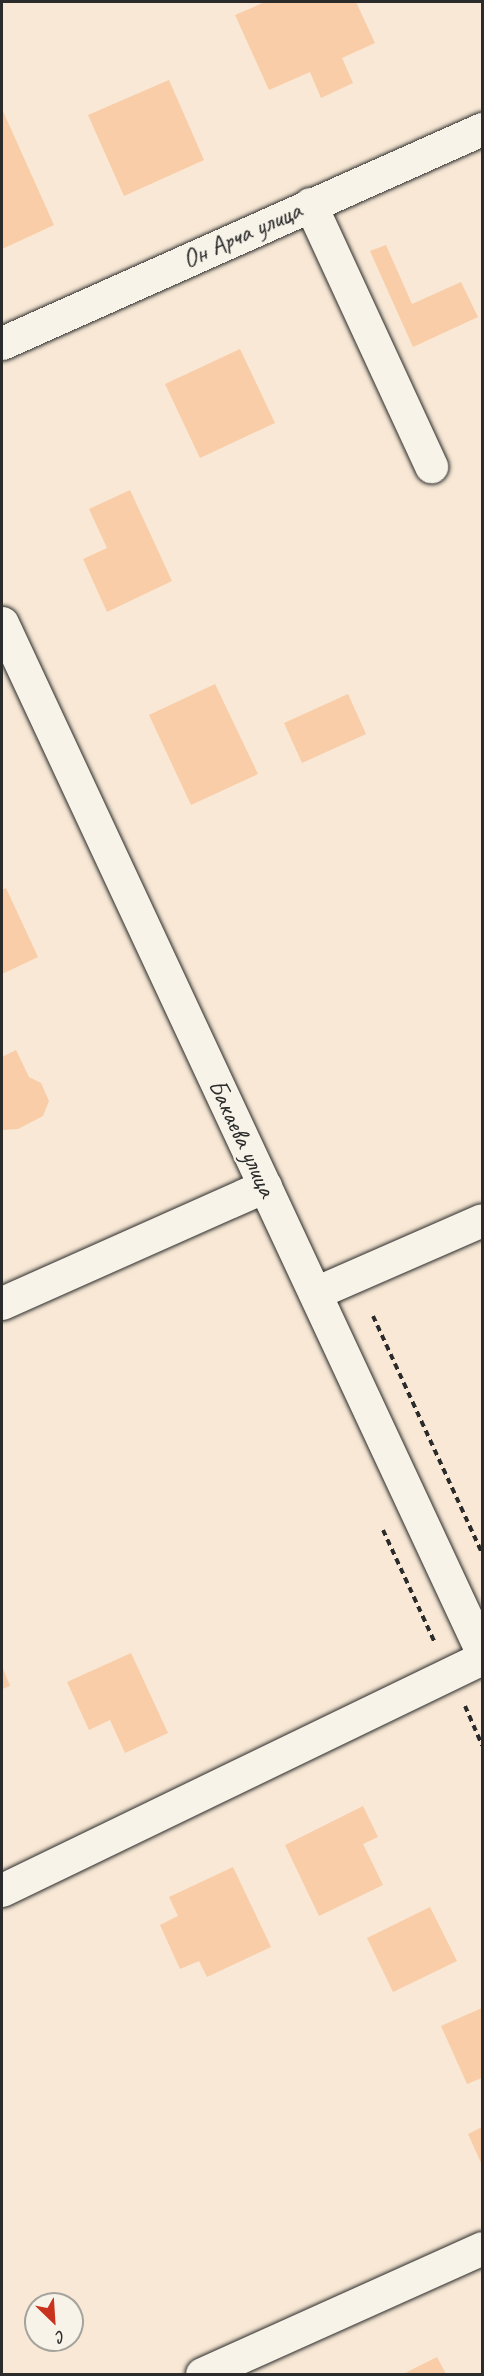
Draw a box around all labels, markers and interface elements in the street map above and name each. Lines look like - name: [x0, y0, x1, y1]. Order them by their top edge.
- street label: Он Арча улица: [176, 194, 308, 276]
- street label: Бакаева улица: [201, 1073, 283, 1203]
- north arrow: [24, 2292, 84, 2352]
- text: С: [53, 2326, 69, 2347]

